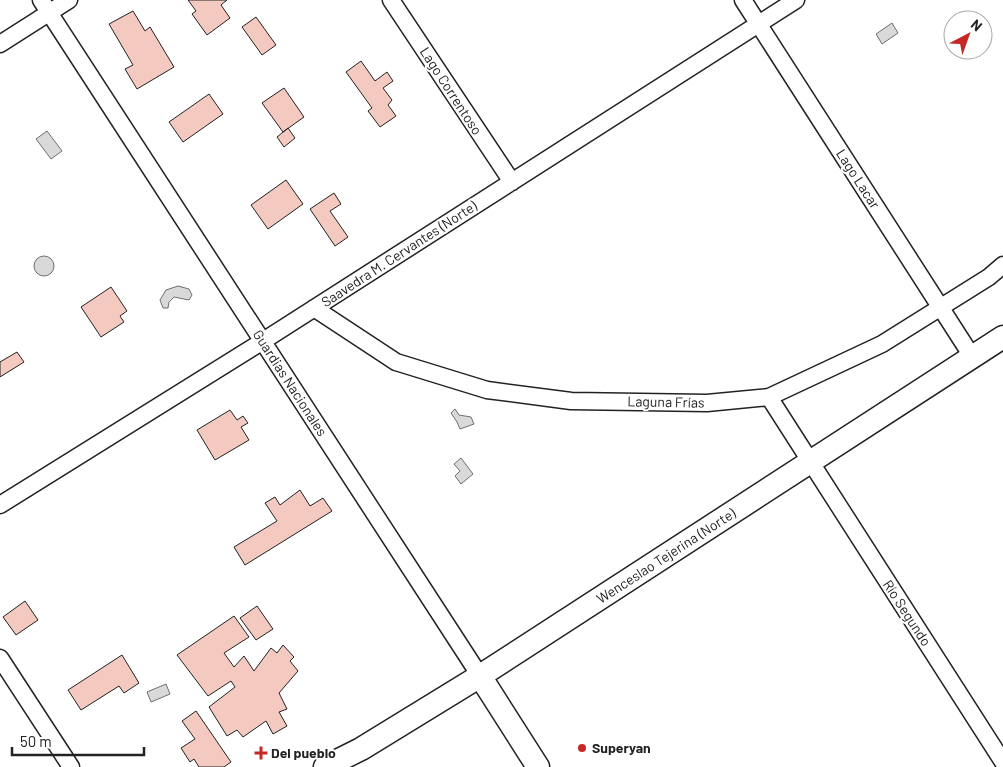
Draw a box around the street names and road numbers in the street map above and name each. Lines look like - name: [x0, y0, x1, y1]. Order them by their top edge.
- street label: Lago Correntoso: [417, 44, 486, 138]
- street label: Lago Lacar: [833, 146, 884, 212]
- street label: Saavedra M. Cervantes (Norte): [318, 197, 480, 310]
- street label: Guardias Nacionales: [250, 326, 331, 439]
- street label: Laguna Frías: [627, 392, 705, 411]
- street label: Wenceslao Tejerina (Norte): [593, 504, 739, 607]
- street label: Río Segundo: [880, 577, 935, 649]

